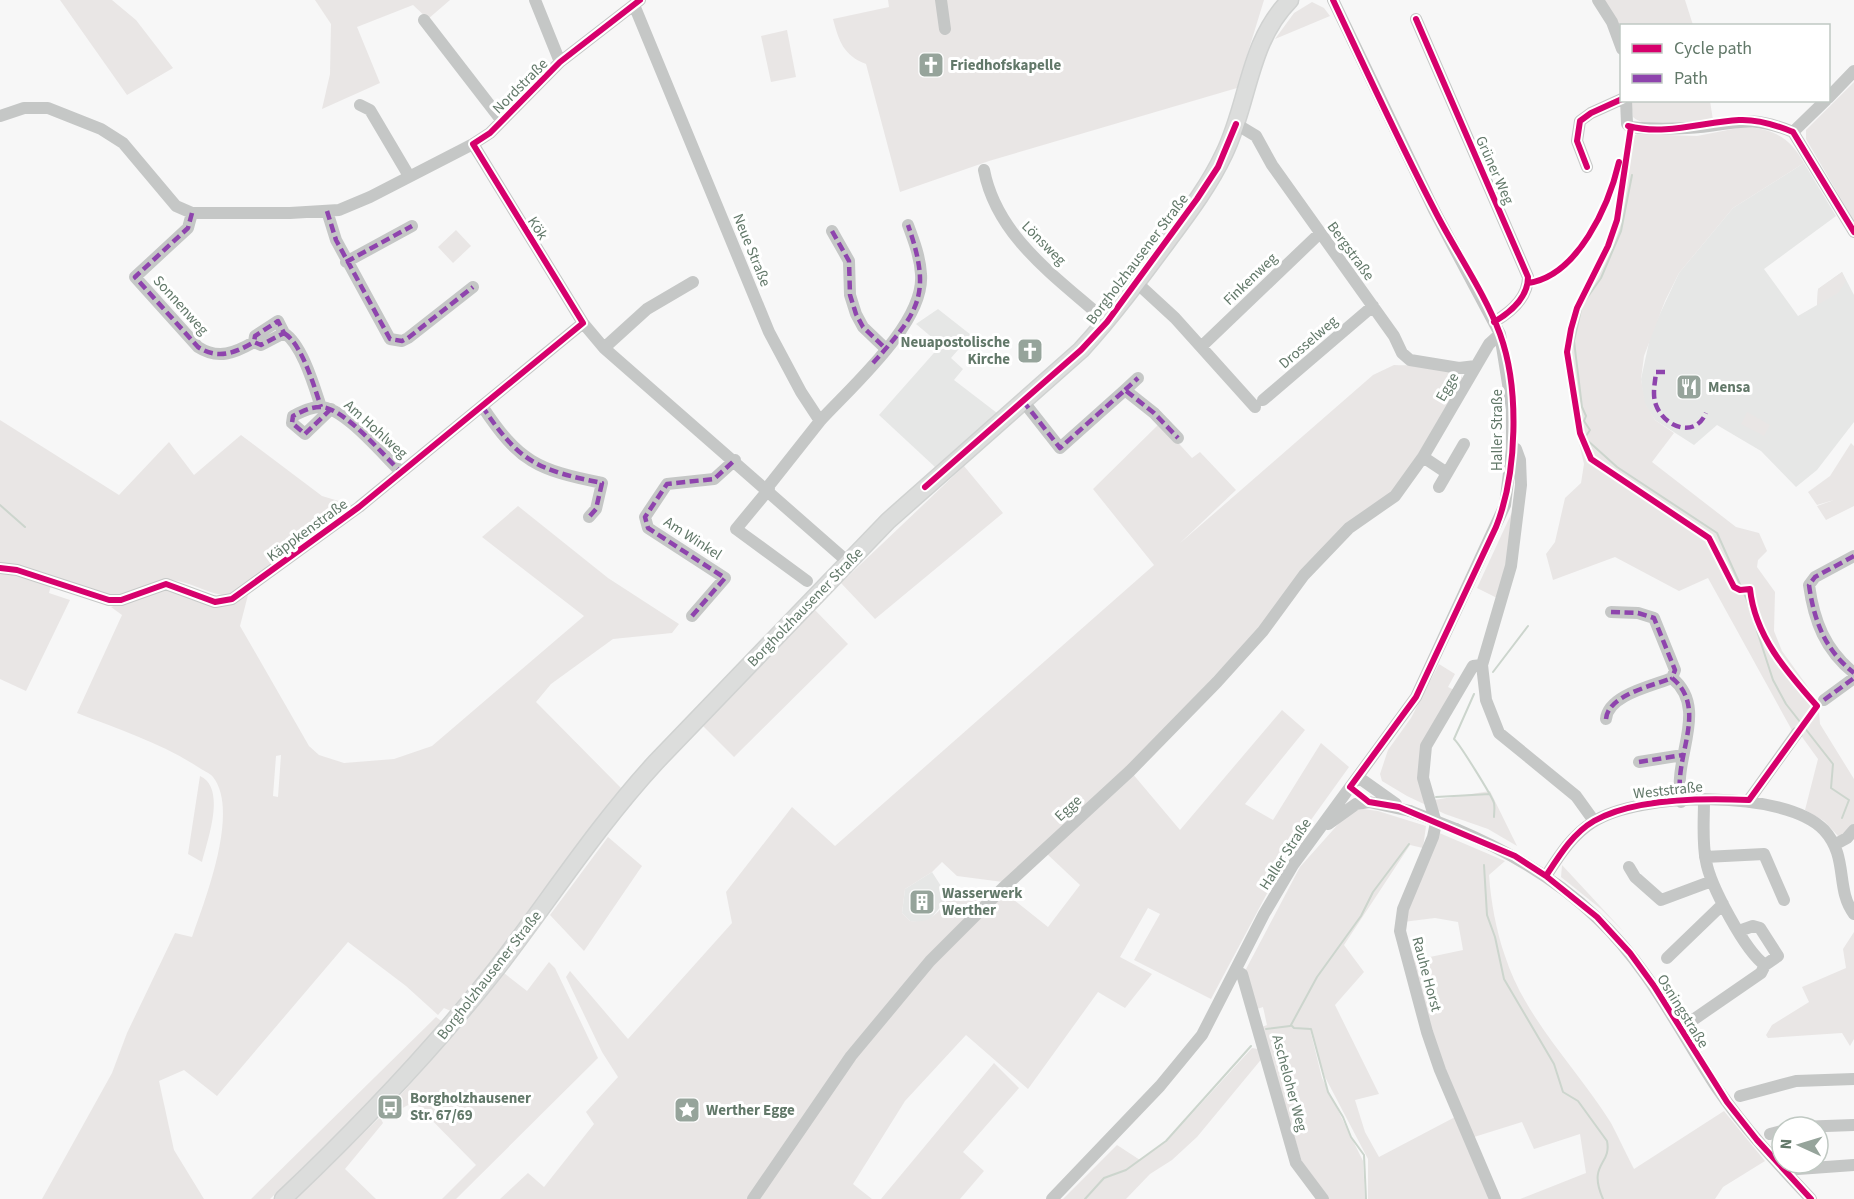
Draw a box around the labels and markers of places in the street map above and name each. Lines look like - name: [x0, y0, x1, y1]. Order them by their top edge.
- church icon: Friedhofskapelle: [916, 50, 946, 80]
- place label: Friedhofskapelle: [950, 55, 1061, 76]
- place label: Neuapostolische Kirche: [900, 332, 1010, 370]
- church icon: Neuapostolische Kirche: [1015, 336, 1045, 366]
- restaurant icon: Mensa: [1674, 372, 1704, 402]
- place label: Mensa: [1708, 377, 1750, 398]
- place label: Wasserwerk Werther: [942, 883, 1023, 921]
- building icon: Wasserwerk Werther: [907, 887, 937, 917]
- place label: Borgholzhausener Str. 67/69: [410, 1088, 531, 1126]
- bus stop icon: Borgholzhausener Str. 67/69: [375, 1092, 405, 1122]
- place icon: Werther Egge: [672, 1095, 702, 1125]
- place label: Werther Egge: [706, 1100, 795, 1121]

